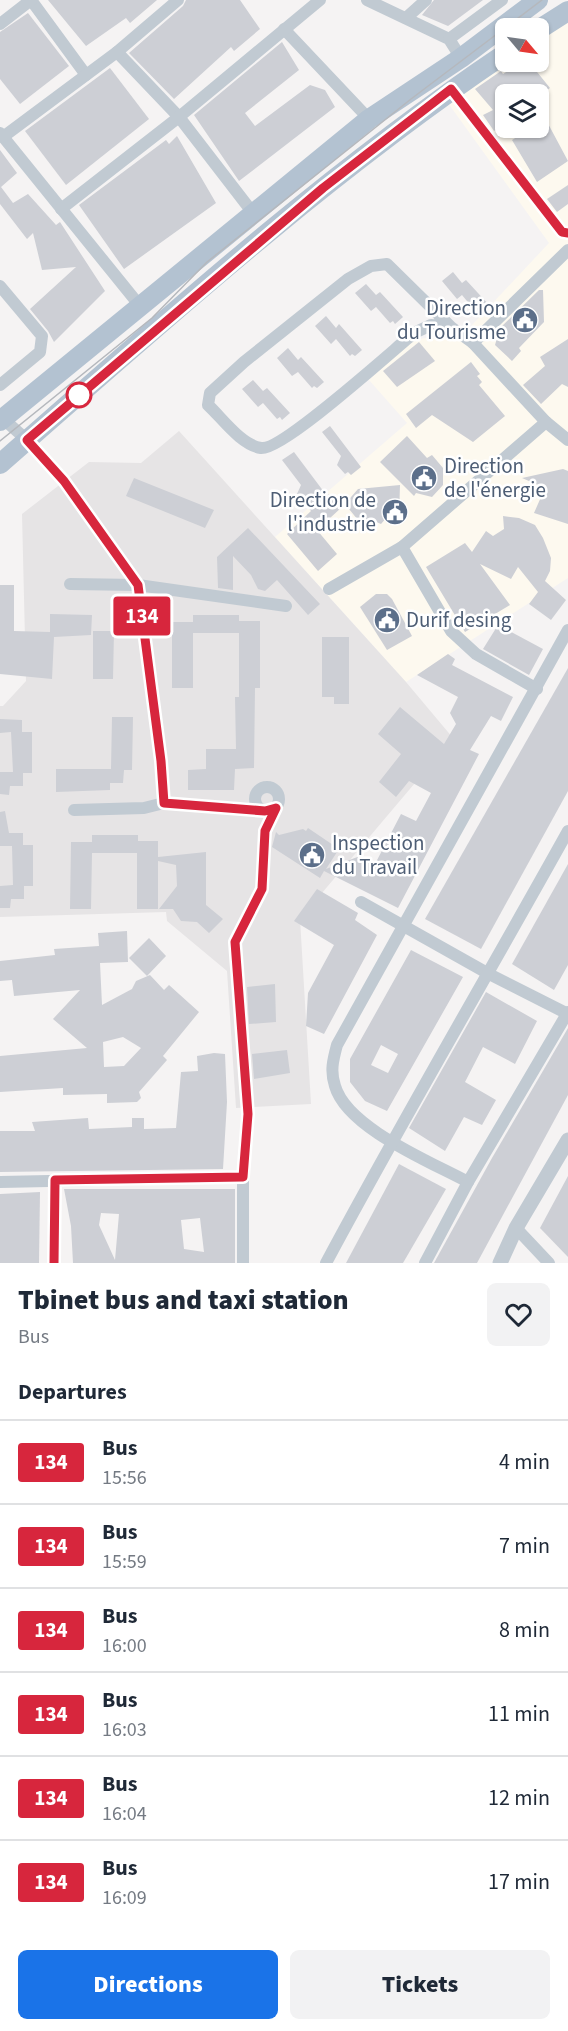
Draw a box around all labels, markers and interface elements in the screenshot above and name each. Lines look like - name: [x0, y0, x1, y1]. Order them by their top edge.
- north arrow: [495, 18, 549, 72]
- map controls: [495, 18, 549, 138]
- button: layers: [495, 84, 549, 138]
- place label: Direction du Tourisme: [397, 293, 506, 347]
- public building icon: Direction du Tourisme: [510, 305, 540, 335]
- unlabelled marker: [66, 382, 92, 408]
- place label: Direction de l'énergie: [444, 451, 546, 505]
- public building icon: Direction de l'énergie: [409, 463, 439, 493]
- place label: Direction de l'industrie: [270, 485, 376, 539]
- public building icon: Direction de l'industrie: [380, 497, 410, 527]
- line badge: 134: [108, 596, 176, 636]
- text: 134: [125, 601, 159, 631]
- public building icon: Durif desing: [372, 605, 402, 635]
- place label: Durif desing: [406, 605, 512, 635]
- place label: Inspection du Travail: [332, 828, 424, 882]
- public building icon: Inspection du Travail: [297, 840, 327, 870]
- text: Tbinet bus and taxi station: [18, 1280, 349, 1320]
- button: heart: [487, 1283, 550, 1346]
- text: Bus: [18, 1323, 49, 1351]
- text: Departures: [18, 1376, 127, 1408]
- text: Bus: [102, 1432, 138, 1464]
- text: 4 min: [499, 1446, 550, 1478]
- text: 134: [34, 1447, 68, 1477]
- text: 15:56: [102, 1464, 147, 1492]
- text: Bus: [102, 1516, 138, 1548]
- text: 7 min: [499, 1530, 550, 1562]
- text: 134: [34, 1531, 68, 1561]
- text: 15:59: [102, 1548, 147, 1576]
- text: Bus: [102, 1600, 138, 1632]
- text: 8 min: [499, 1614, 550, 1646]
- text: 134: [34, 1615, 68, 1645]
- text: 16:00: [102, 1632, 147, 1660]
- text: Bus: [102, 1684, 138, 1716]
- text: 11 min: [488, 1698, 550, 1730]
- text: 134: [34, 1699, 68, 1729]
- text: 16:03: [102, 1716, 147, 1744]
- text: Bus: [102, 1768, 138, 1800]
- text: 12 min: [488, 1782, 550, 1814]
- text: 134: [34, 1783, 68, 1813]
- text: 16:04: [102, 1800, 147, 1828]
- text: Bus: [102, 1852, 138, 1884]
- text: 17 min: [488, 1866, 550, 1898]
- text: 134: [34, 1867, 68, 1897]
- text: 16:09: [102, 1884, 147, 1912]
- button: Directions: [18, 1950, 278, 2019]
- button: Tickets: [290, 1950, 550, 2019]

